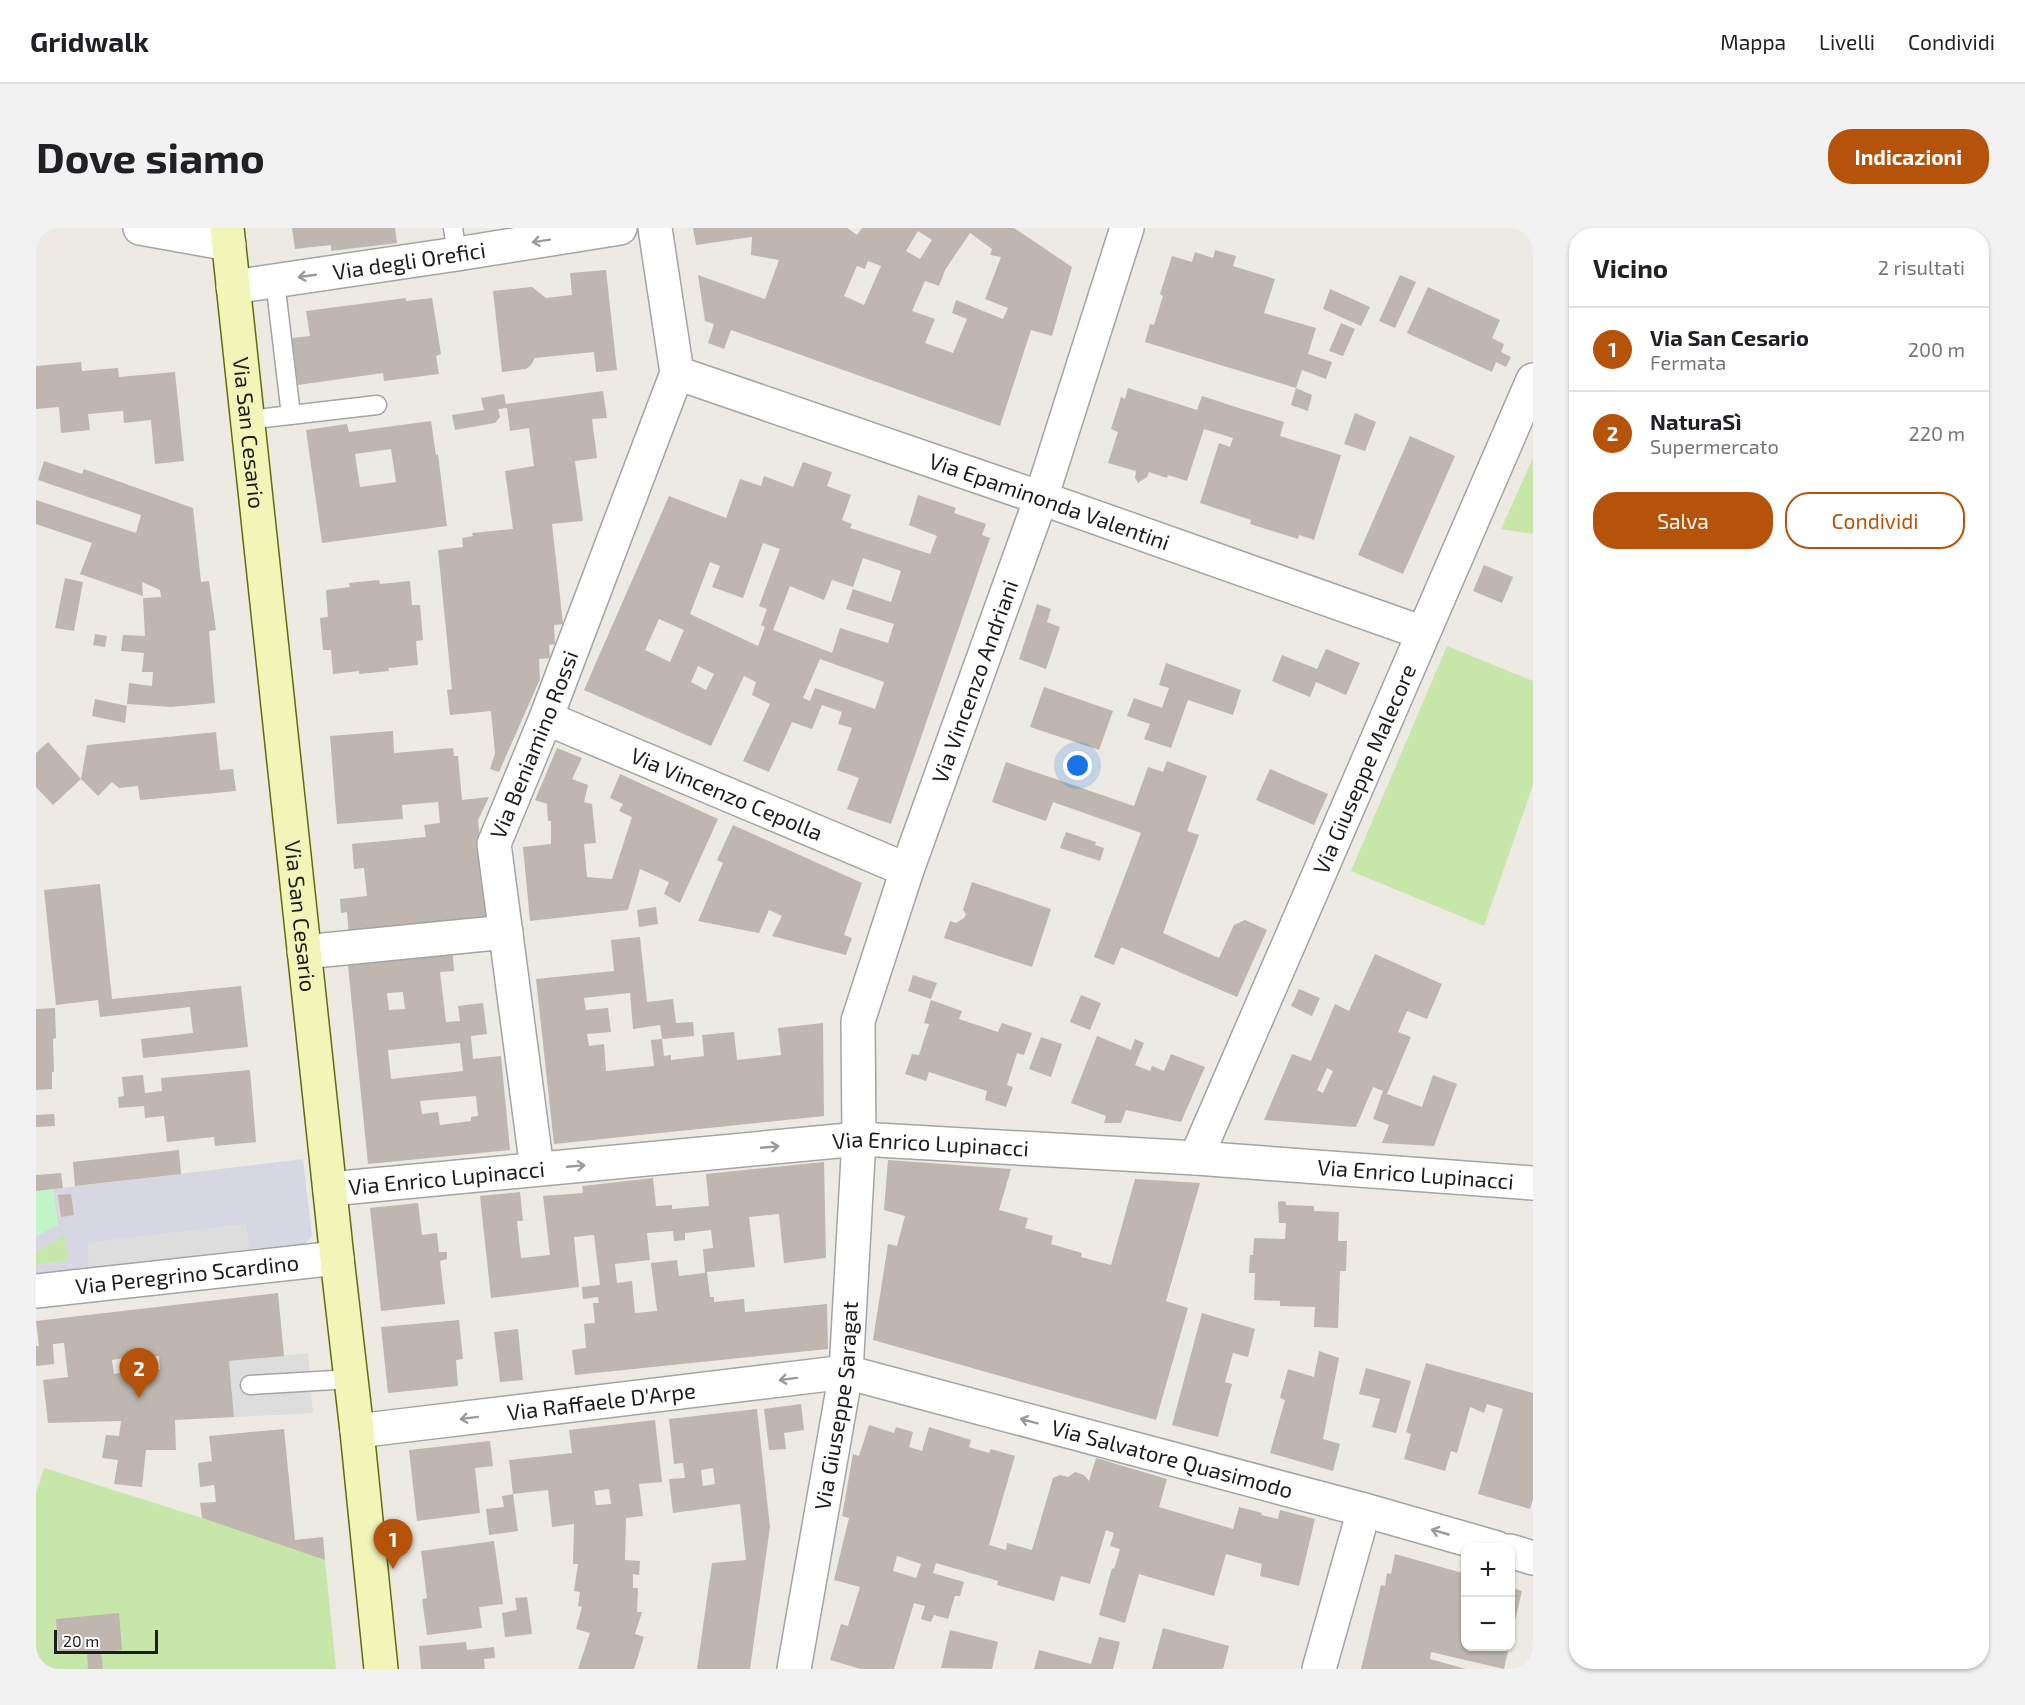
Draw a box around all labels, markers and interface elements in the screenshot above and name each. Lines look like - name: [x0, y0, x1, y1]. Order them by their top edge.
- text: Gridwalk: [30, 24, 149, 58]
- text: Mappa: [1720, 29, 1786, 54]
- text: Livelli: [1819, 29, 1875, 54]
- text: Condividi: [1908, 29, 1995, 54]
- button: Indicazioni: [1828, 129, 1989, 184]
- text: Dove siamo: [36, 131, 265, 181]
- one-way arrow: [532, 235, 552, 246]
- street label: Via degli Orefici: [331, 236, 487, 284]
- text: Vicino: [1593, 252, 1668, 283]
- text: 2 risultati: [1878, 255, 1965, 279]
- one-way arrow: [298, 271, 317, 282]
- text: Via San Cesario: [1650, 324, 1809, 350]
- text: 1: [1608, 337, 1617, 361]
- text: 200 m: [1908, 337, 1965, 361]
- text: Fermata: [1650, 350, 1726, 374]
- street label: Via San Cesario: [229, 356, 271, 510]
- text: NaturaSì: [1650, 408, 1742, 434]
- text: 2: [1607, 421, 1618, 445]
- text: 220 m: [1908, 421, 1965, 445]
- text: Supermercato: [1650, 434, 1779, 458]
- street label: Via Epaminonda Valentini: [926, 447, 1174, 555]
- button: Salva: [1593, 492, 1773, 549]
- button: Condividi: [1785, 492, 1965, 549]
- street label: Via Vincenzo Andriani: [925, 576, 1022, 786]
- street label: Via Beniamino Rossi: [484, 647, 582, 842]
- street label: Via Giuseppe Malecore: [1307, 660, 1420, 877]
- street label: Via Vincenzo Cepolla: [627, 741, 827, 845]
- your location: [1063, 751, 1092, 780]
- street label: Via San Cesario: [280, 839, 322, 993]
- street label: Via Enrico Lupinacci: [831, 1125, 1030, 1161]
- one-way arrow: [760, 1141, 780, 1152]
- street label: Via Enrico Lupinacci: [1316, 1153, 1515, 1194]
- street label: Via Enrico Lupinacci: [347, 1155, 546, 1199]
- one-way arrow: [566, 1160, 585, 1171]
- street label: Via Peregrino Scardino: [74, 1248, 300, 1299]
- street label: Via Giuseppe Saragat: [808, 1300, 862, 1512]
- pin: 2: [120, 1348, 158, 1398]
- one-way arrow: [778, 1374, 798, 1385]
- street label: Via Raffaele D'Arpe: [505, 1376, 697, 1425]
- one-way arrow: [460, 1413, 479, 1424]
- street label: Via Salvatore Quasimodo: [1049, 1413, 1296, 1503]
- one-way arrow: [1020, 1415, 1039, 1426]
- pin: 1: [374, 1520, 412, 1569]
- one-way arrow: [1431, 1525, 1450, 1537]
- map controls: [1461, 1543, 1515, 1651]
- button: +: [1461, 1543, 1515, 1597]
- button: −: [1461, 1597, 1515, 1651]
- scale bar: [54, 1627, 158, 1654]
- text: 20 m: [63, 1631, 99, 1650]

